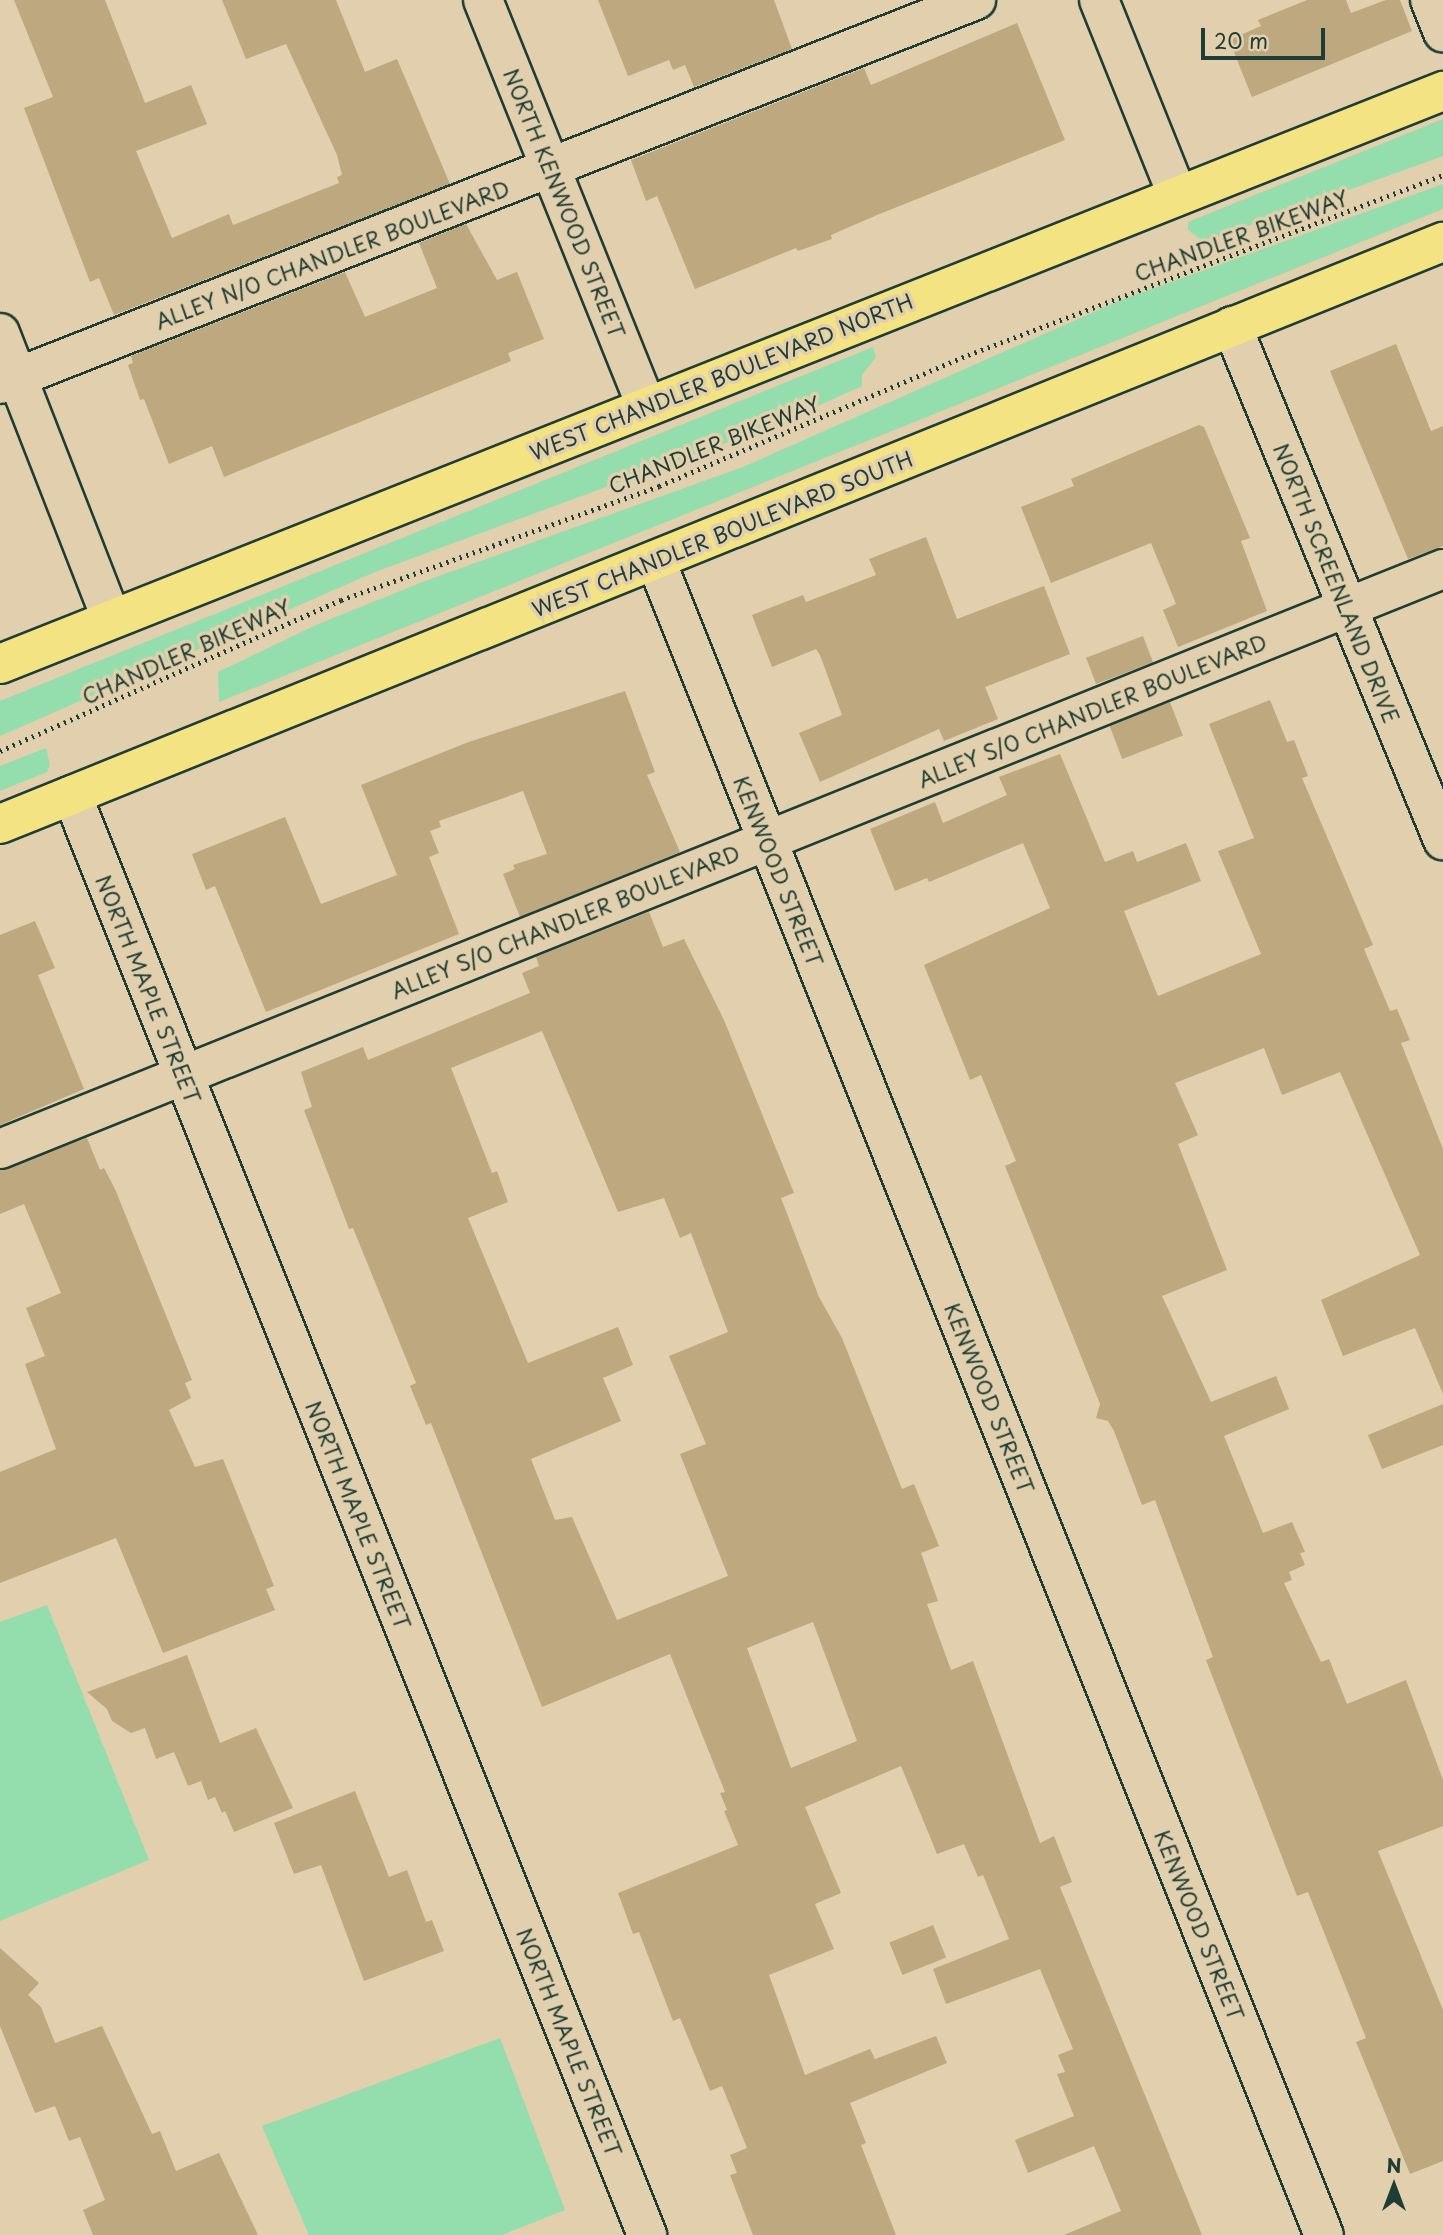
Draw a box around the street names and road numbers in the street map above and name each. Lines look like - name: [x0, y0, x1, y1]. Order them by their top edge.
- street label: NORTH KENWOOD STREET: [499, 64, 631, 342]
- street label: ALLEY N/O CHANDLER BOULEVARD: [148, 173, 516, 335]
- street label: CHANDLER BIKEWAY: [1129, 184, 1353, 286]
- street label: WEST CHANDLER BOULEVARD NORTH: [524, 286, 918, 466]
- street label: CHANDLER BIKEWAY: [603, 389, 825, 499]
- street label: NORTH SCREENLAND DRIVE: [1269, 438, 1405, 728]
- street label: WEST CHANDLER BOULEVARD SOUTH: [526, 444, 918, 622]
- street label: CHANDLER BIKEWAY: [76, 593, 296, 709]
- street label: ALLEY S/O CHANDLER BOULEVARD: [911, 627, 1273, 793]
- street label: KENWOOD STREET: [729, 771, 829, 971]
- street label: ALLEY S/O CHANDLER BOULEVARD: [384, 838, 746, 1004]
- street label: NORTH MAPLE STREET: [91, 869, 207, 1109]
- street label: KENWOOD STREET: [940, 1298, 1040, 1498]
- street label: NORTH MAPLE STREET: [301, 1395, 417, 1635]
- street label: KENWOOD STREET: [1150, 1825, 1250, 2025]
- street label: NORTH MAPLE STREET: [512, 1922, 628, 2162]

